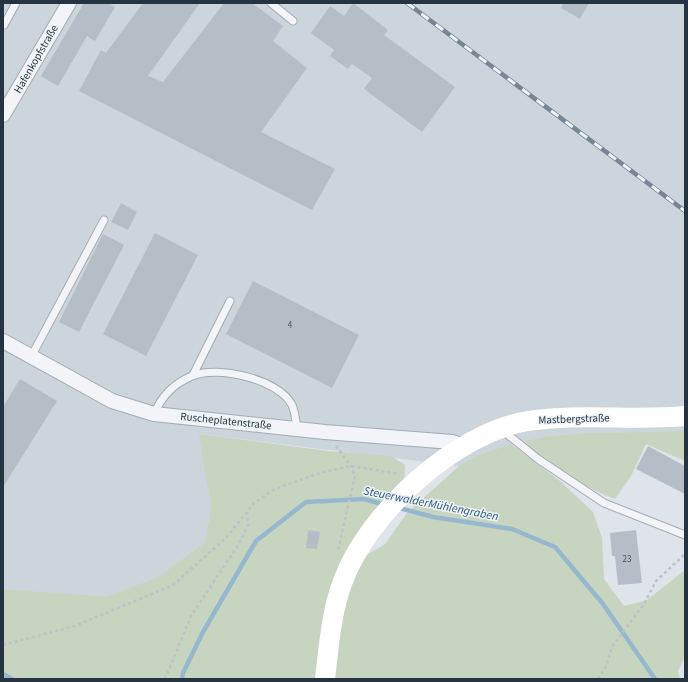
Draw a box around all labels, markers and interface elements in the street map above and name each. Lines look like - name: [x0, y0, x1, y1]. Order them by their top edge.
- street label: Hafenkopfstraße: [10, 22, 62, 96]
- house number: 4: [288, 319, 293, 332]
- street label: Ruscheplatenstraße: [180, 409, 273, 433]
- street label: Mastbergstraße: [538, 410, 611, 428]
- water label: SteuerwalderMühlengraben: [362, 483, 500, 525]
- house number: 23: [623, 553, 632, 566]

